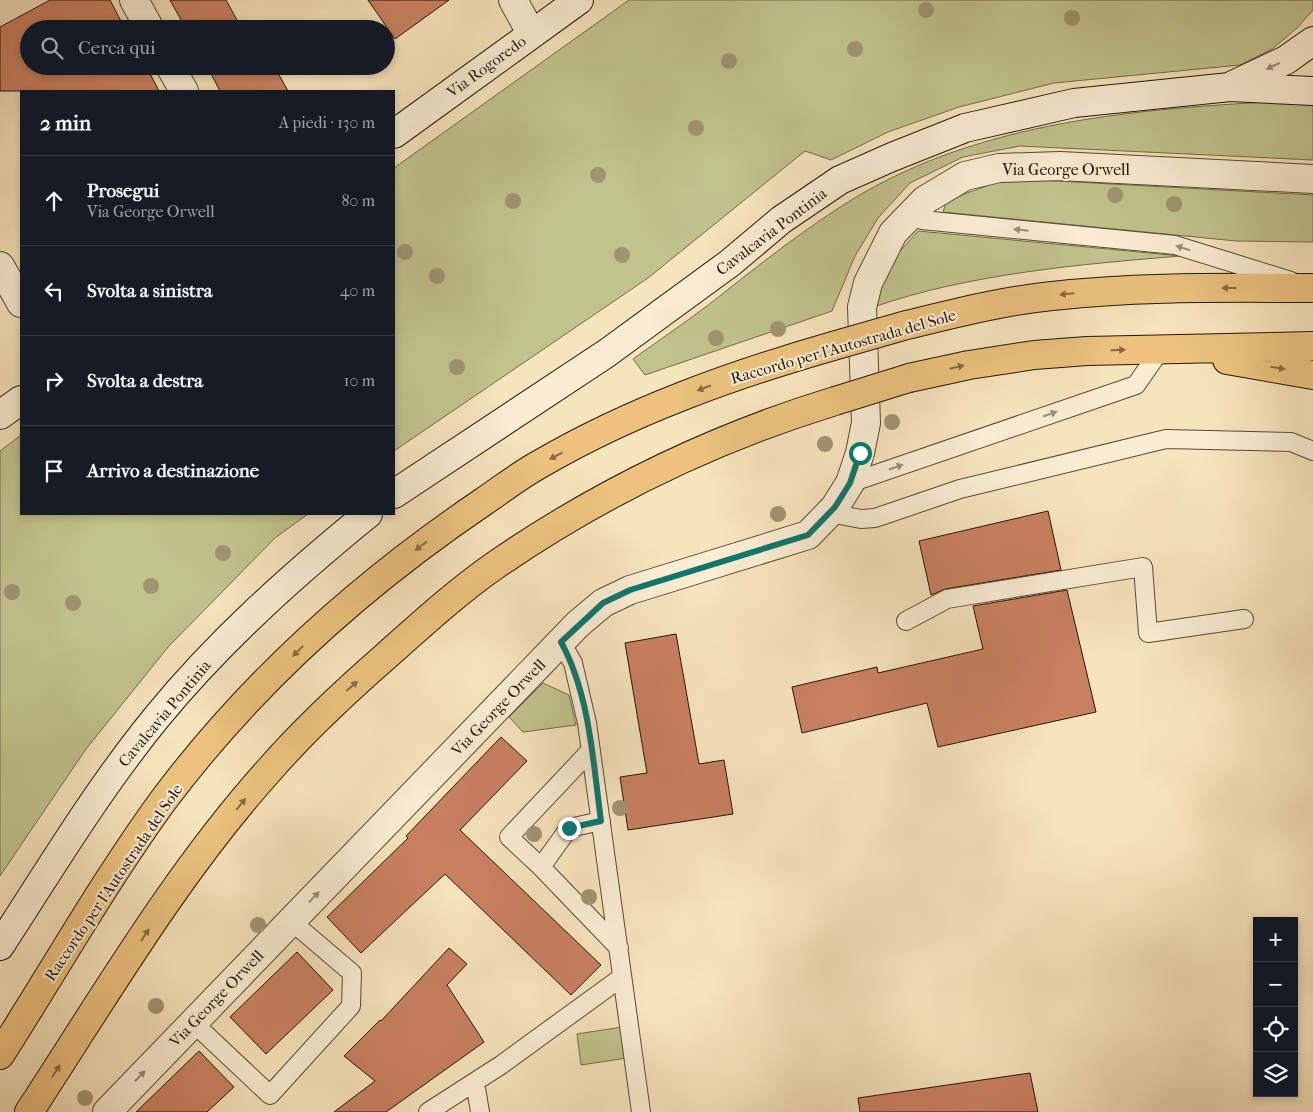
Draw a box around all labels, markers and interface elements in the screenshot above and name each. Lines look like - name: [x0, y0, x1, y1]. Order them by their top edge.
- search box: [20, 20, 395, 75]
- street label: Via Rogoredo: [442, 31, 530, 102]
- icon: search: [38, 34, 66, 62]
- text: Cerca qui: [78, 37, 156, 59]
- one-way arrow: [1266, 63, 1280, 71]
- text: 2 min: [40, 111, 91, 135]
- text: A piedi · 130 m: [279, 113, 375, 132]
- street label: Via George Orwell: [1001, 160, 1130, 179]
- text: Prosegui: [87, 180, 159, 202]
- street label: Cavalcavia Pontinia: [712, 183, 831, 279]
- icon: ahead: [40, 187, 68, 215]
- text: 80 m: [341, 191, 375, 210]
- text: Via George Orwell: [87, 202, 215, 221]
- one-way arrow: [1013, 226, 1029, 234]
- one-way arrow: [1175, 243, 1190, 251]
- icon: left: [40, 277, 68, 305]
- text: Svolta a sinistra: [87, 280, 213, 302]
- text: 40 m: [340, 281, 375, 300]
- one-way arrow: [1221, 284, 1237, 292]
- one-way arrow: [1059, 291, 1075, 299]
- street label: Raccordo per l'Autostrada del Sole: [728, 305, 958, 388]
- one-way arrow: [1111, 346, 1127, 354]
- one-way arrow: [949, 363, 965, 371]
- one-way arrow: [1270, 365, 1286, 373]
- icon: right: [40, 367, 68, 395]
- text: Svolta a destra: [87, 370, 203, 392]
- text: 10 m: [344, 371, 375, 390]
- one-way arrow: [696, 384, 711, 392]
- one-way arrow: [1042, 410, 1057, 417]
- route start: [849, 442, 872, 465]
- one-way arrow: [549, 452, 563, 460]
- icon: arrive: [40, 457, 68, 485]
- text: Arrivo a destinazione: [87, 460, 259, 482]
- one-way arrow: [889, 463, 904, 471]
- one-way arrow: [414, 541, 428, 551]
- one-way arrow: [292, 645, 304, 657]
- street label: Via George Orwell: [446, 654, 550, 761]
- street label: Cavalcavia Pontinia: [114, 656, 215, 771]
- one-way arrow: [345, 680, 357, 692]
- street label: Raccordo per l'Autostrada del Sole: [40, 780, 187, 984]
- one-way arrow: [235, 798, 246, 811]
- route end: [558, 817, 581, 840]
- one-way arrow: [308, 892, 320, 904]
- map controls: [1253, 917, 1298, 1097]
- button: +: [1253, 917, 1298, 962]
- one-way arrow: [140, 929, 150, 942]
- street label: Via George Orwell: [164, 945, 268, 1052]
- button: −: [1253, 962, 1298, 1007]
- button: locate: [1253, 1007, 1298, 1052]
- button: layers: [1253, 1052, 1298, 1097]
- one-way arrow: [51, 1065, 60, 1078]
- one-way arrow: [134, 1071, 146, 1083]

